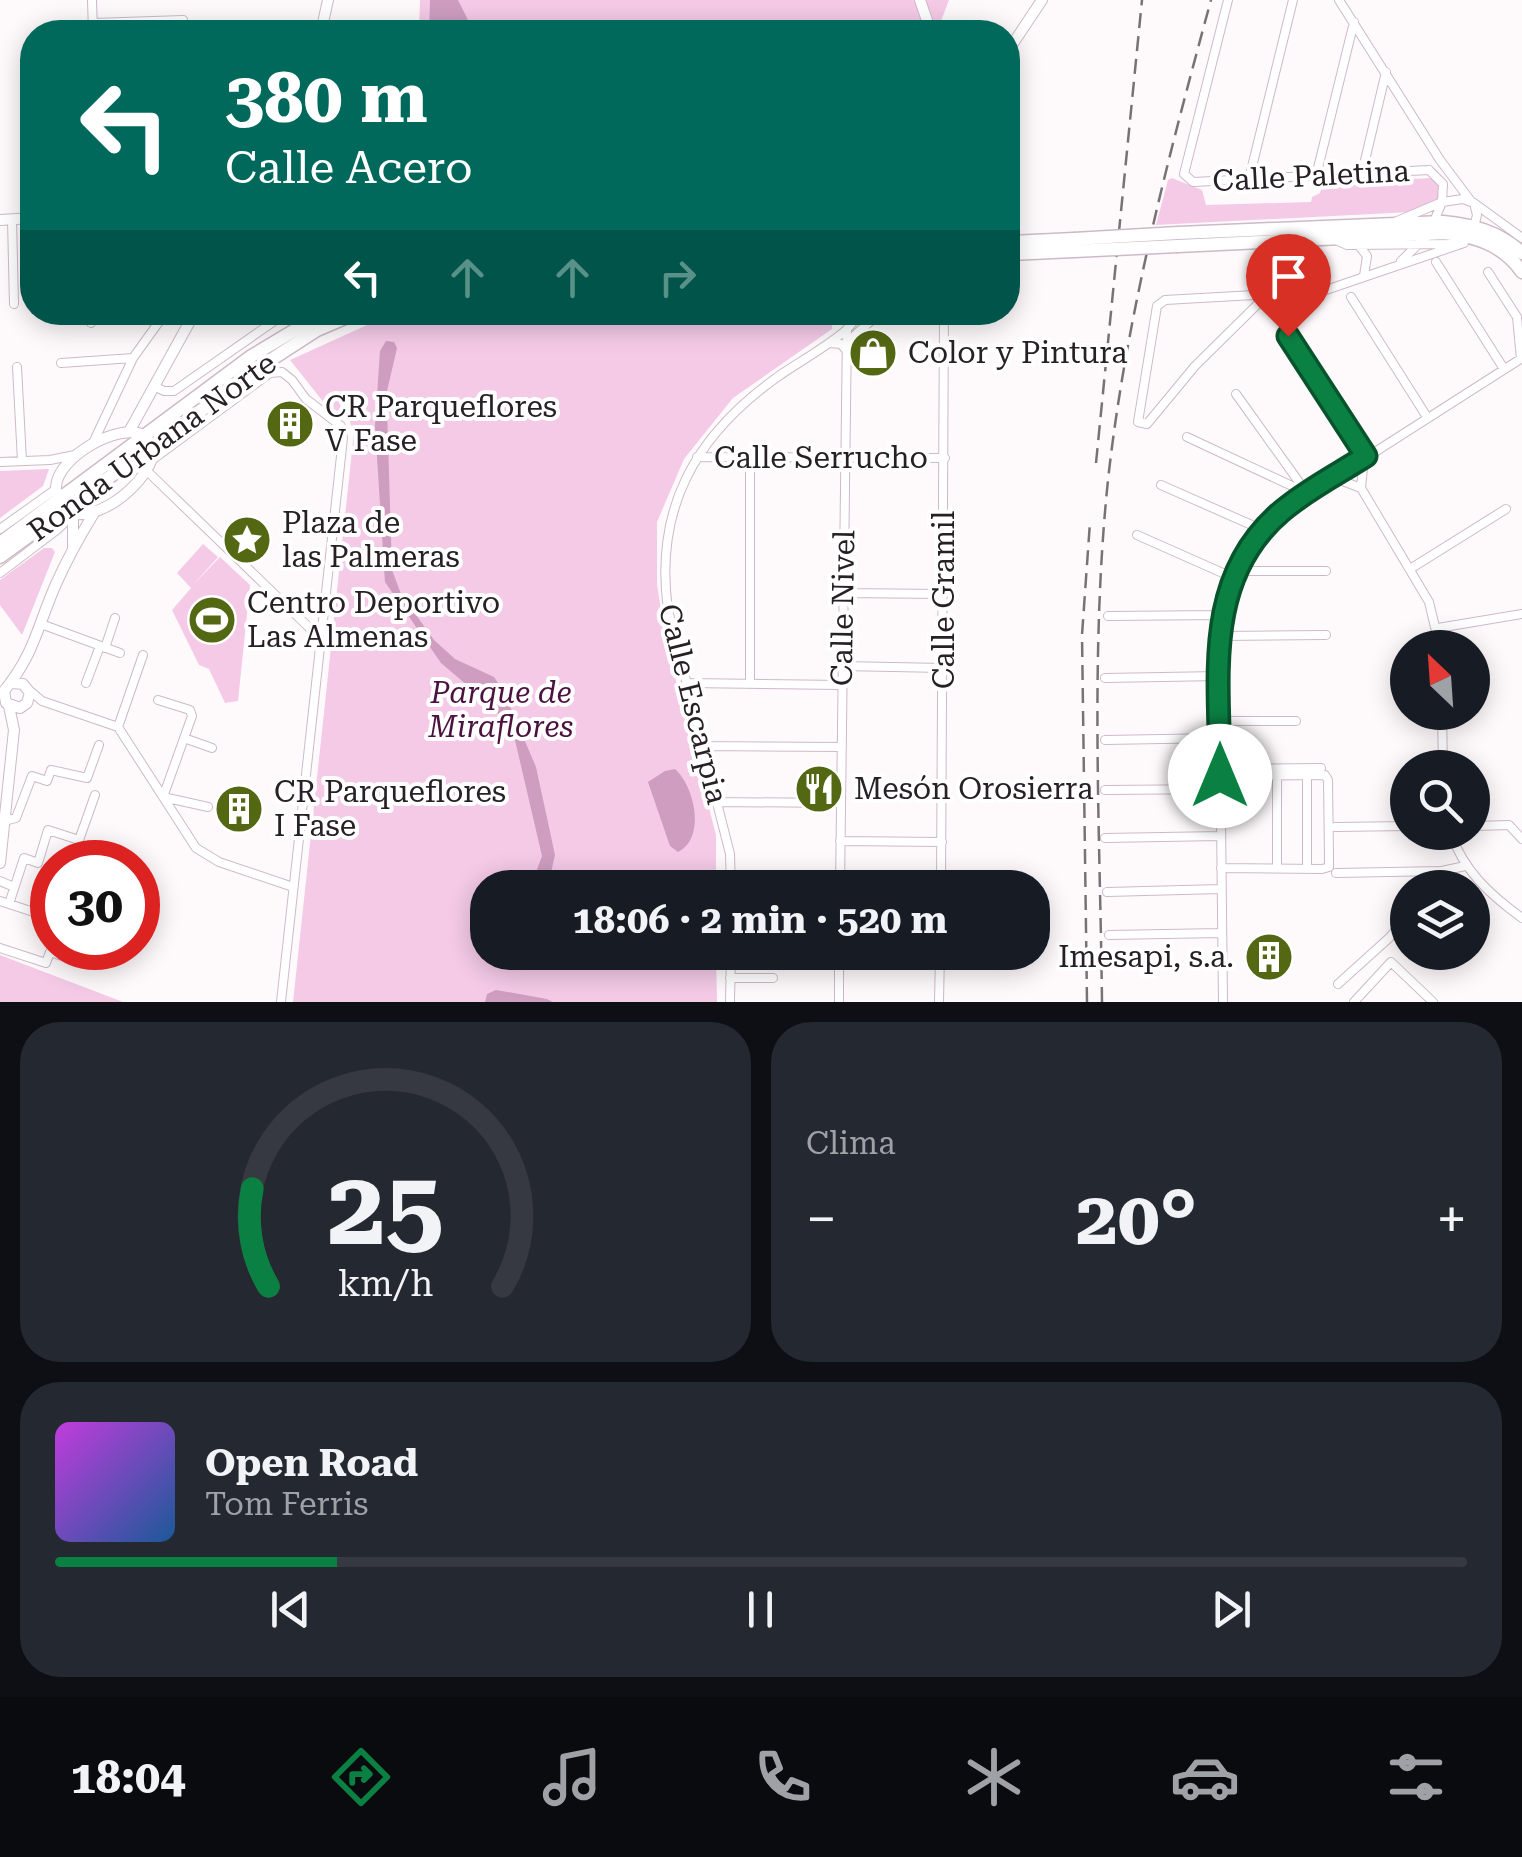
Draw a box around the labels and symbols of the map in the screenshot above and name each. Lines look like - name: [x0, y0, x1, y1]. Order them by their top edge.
- street label: Calle Paletina: [1212, 153, 1410, 198]
- pin: [1246, 234, 1331, 337]
- shop icon: Color y Pintura: [847, 327, 899, 379]
- place label: Color y Pintura: [908, 335, 1128, 370]
- street label: Ronda Urbana Norte: [21, 345, 282, 548]
- place label: CR Parqueflores V Fase: [325, 389, 557, 458]
- building icon: CR Parqueflores V Fase: [264, 398, 316, 450]
- street label: Calle Serrucho: [714, 440, 928, 475]
- place label: Plaza de las Palmeras: [282, 505, 460, 574]
- street label: Calle Gramil: [926, 511, 961, 689]
- place icon: Plaza de las Palmeras: [221, 514, 273, 566]
- street label: Calle Nivel: [824, 530, 861, 686]
- place label: Centro Deportivo Las Almenas: [247, 585, 500, 654]
- sports icon: Centro Deportivo Las Almenas: [186, 594, 238, 646]
- street label: Calle Escarpia: [652, 600, 735, 807]
- north arrow: [1390, 630, 1490, 730]
- park label: Parque de Miraflores: [427, 675, 574, 744]
- position arrow: [1168, 724, 1272, 828]
- restaurant icon: Mesón Orosierra: [793, 763, 845, 815]
- place label: Mesón Orosierra: [854, 771, 1093, 806]
- place label: CR Parqueflores I Fase: [274, 774, 506, 843]
- building icon: CR Parqueflores I Fase: [213, 783, 265, 835]
- speed limit sign: 30: [30, 840, 160, 970]
- building icon: Imesapi, s.a.: [1243, 931, 1295, 983]
- place label: Imesapi, s.a.: [1058, 939, 1234, 974]

